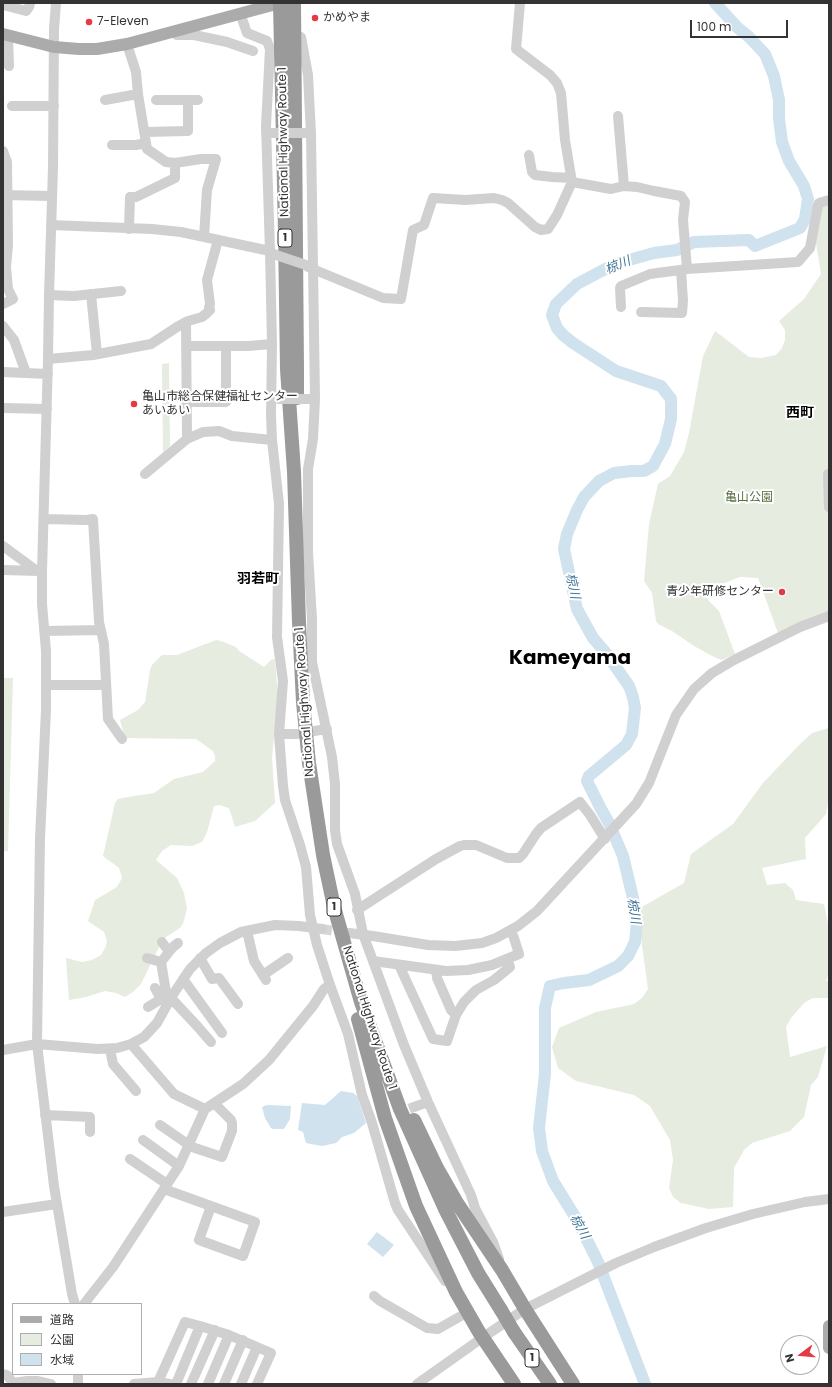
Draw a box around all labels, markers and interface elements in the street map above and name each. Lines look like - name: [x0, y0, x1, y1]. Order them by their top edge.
- place label: かめやま: [323, 11, 371, 25]
- scale bar: [692, 12, 790, 38]
- marker: かめやま: [310, 13, 320, 23]
- place label: 7-Eleven: [97, 15, 149, 29]
- marker: 7-Eleven: [84, 17, 94, 27]
- text: 100 m: [697, 18, 731, 35]
- street label: National Highway Route 1: [275, 67, 293, 217]
- road number: 1: [278, 229, 292, 247]
- water label: 椋川: [603, 254, 633, 278]
- place label: 亀山市総合保健福祉センター あいあい: [142, 390, 298, 418]
- marker: 亀山市総合保健福祉センター あいあい: [129, 399, 139, 409]
- district label: 西町: [786, 405, 814, 421]
- park label: 亀山公園: [725, 491, 773, 505]
- district label: 羽若町: [237, 571, 279, 587]
- water label: 椋川: [562, 572, 582, 600]
- place label: 青少年研修センター: [666, 585, 774, 599]
- marker: 青少年研修センター: [777, 587, 787, 597]
- street label: National Highway Route 1: [293, 627, 317, 777]
- district label: Kameyama: [509, 647, 631, 671]
- water label: 椋川: [623, 897, 643, 925]
- road number: 1: [327, 898, 341, 916]
- street label: National Highway Route 1: [339, 944, 399, 1092]
- water label: 椋川: [566, 1212, 592, 1242]
- legend: [12, 1303, 142, 1375]
- text: 道路: [50, 1311, 74, 1328]
- text: 公園: [50, 1331, 74, 1348]
- north arrow: [780, 1335, 820, 1375]
- road number: 1: [525, 1349, 539, 1367]
- text: 水域: [50, 1351, 74, 1368]
- text: N: [781, 1352, 798, 1364]

